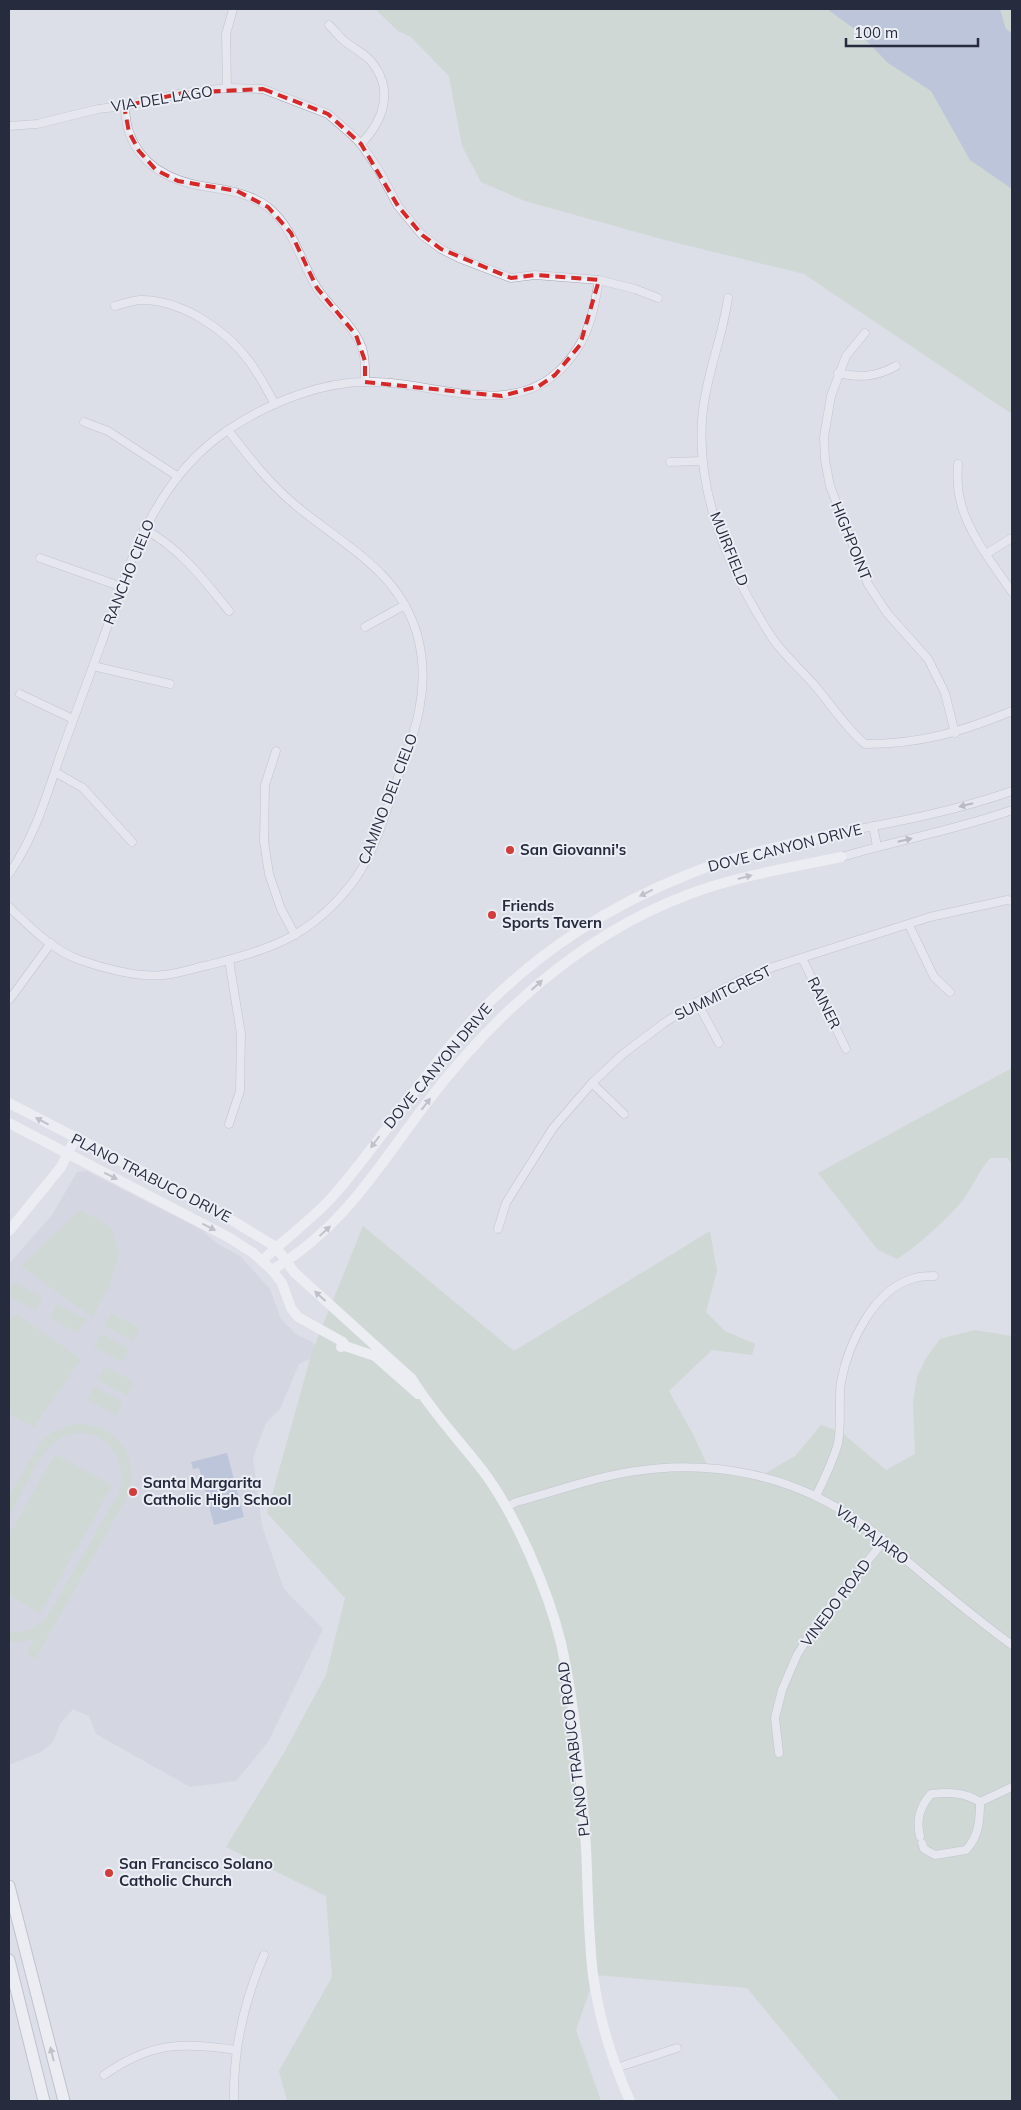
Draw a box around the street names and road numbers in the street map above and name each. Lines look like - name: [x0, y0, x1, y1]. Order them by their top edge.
- street label: VIA DEL LAGO: [110, 81, 214, 116]
- street label: HIGHPOINT: [827, 499, 876, 583]
- street label: MUIRFIELD: [706, 509, 753, 589]
- street label: RANCHO CIELO: [99, 516, 158, 627]
- street label: CAMINO DEL CIELO: [354, 731, 421, 867]
- street label: DOVE CANYON DRIVE: [706, 819, 864, 876]
- street label: SUMMITCREST: [671, 961, 774, 1024]
- street label: RAINER: [804, 974, 845, 1032]
- street label: DOVE CANYON DRIVE: [380, 999, 496, 1132]
- street label: PLANO TRABUCO DRIVE: [68, 1129, 235, 1226]
- street label: VIA PAJARO: [832, 1501, 913, 1568]
- street label: VINEDO ROAD: [796, 1555, 875, 1650]
- street label: PLANO TRABUCO ROAD: [553, 1660, 594, 1838]

